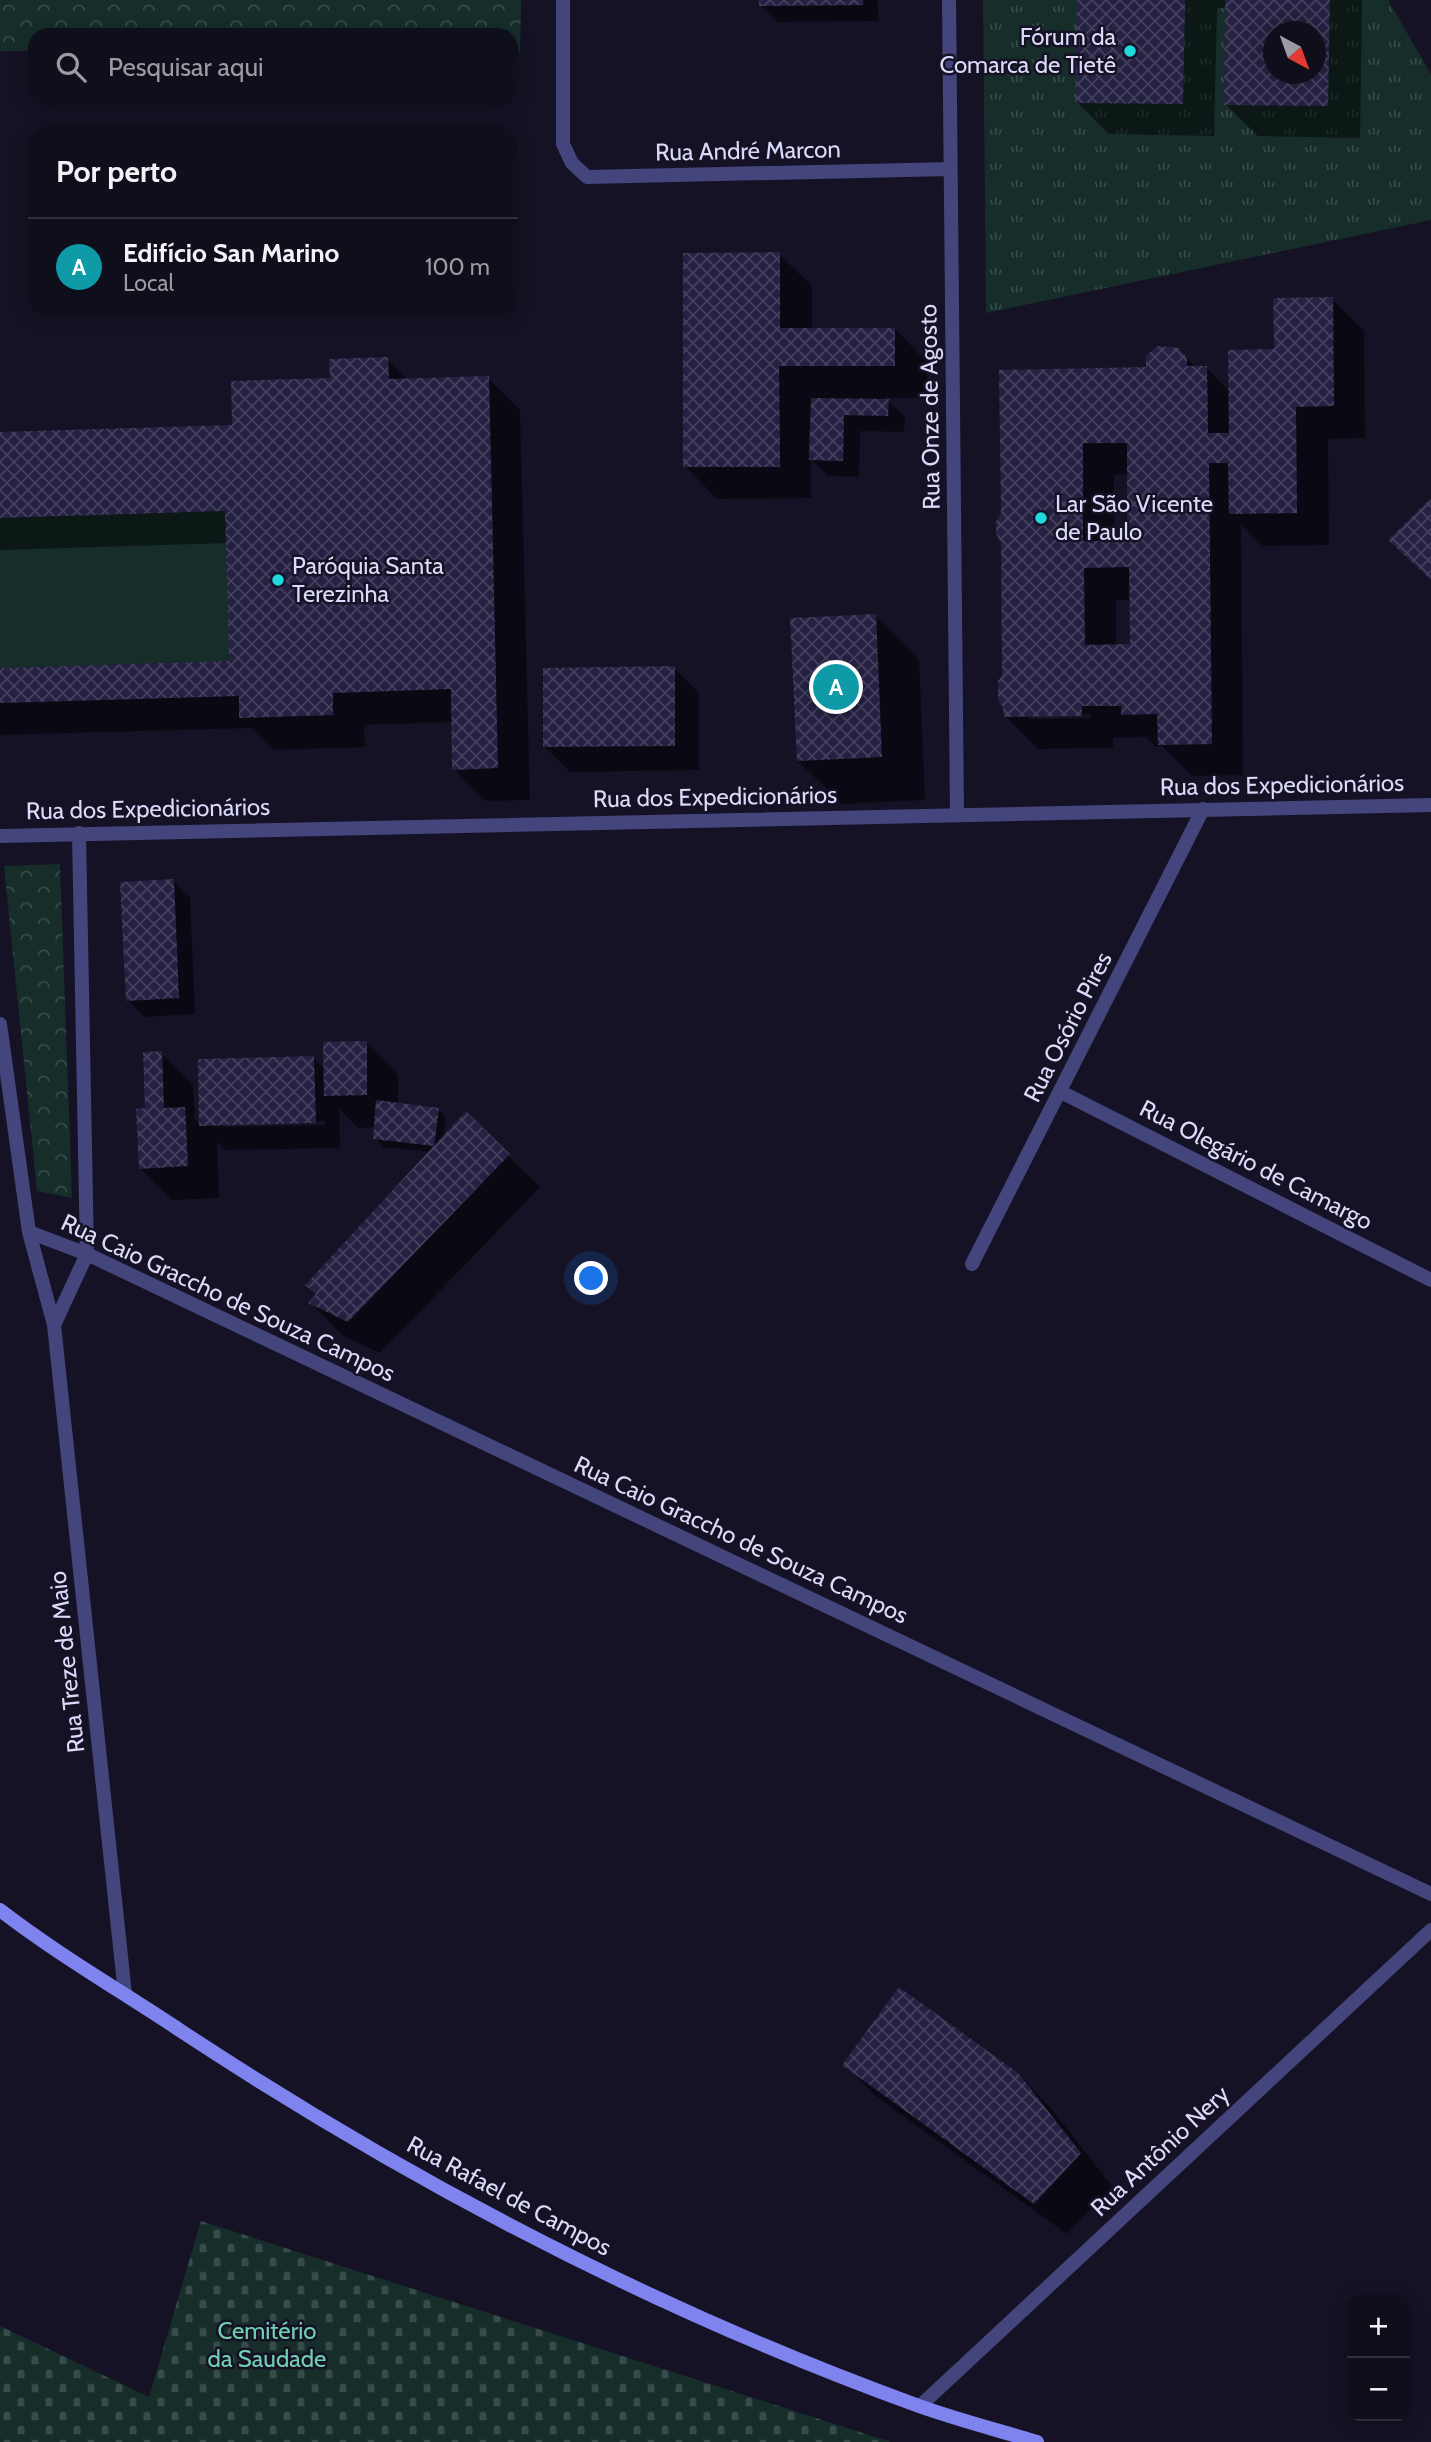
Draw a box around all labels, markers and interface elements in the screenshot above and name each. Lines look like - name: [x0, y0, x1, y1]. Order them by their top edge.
- north arrow: [1263, 21, 1326, 84]
- place label: Fórum da Comarca de Tietê: [939, 22, 1116, 79]
- search box: [28, 28, 518, 105]
- marker: Fórum da Comarca de Tietê: [1122, 43, 1138, 59]
- icon: search: [52, 48, 90, 86]
- text: Pesquisar aqui: [108, 51, 264, 83]
- street label: Rua André Marcon: [655, 134, 841, 167]
- text: Por perto: [56, 153, 177, 190]
- text: Edifício San Marino: [123, 237, 339, 269]
- text: A: [72, 253, 86, 281]
- text: 100 m: [425, 253, 490, 281]
- text: Local: [123, 269, 174, 297]
- street label: Rua Onze de Agosto: [913, 304, 946, 510]
- place label: Lar São Vicente de Paulo: [1055, 489, 1213, 546]
- marker: Lar São Vicente de Paulo: [1033, 510, 1049, 526]
- place label: Paróquia Santa Terezinha: [292, 551, 444, 608]
- marker: Paróquia Santa Terezinha: [270, 572, 286, 588]
- pin: A: [813, 661, 859, 713]
- street label: Rua dos Expedicionários: [1160, 768, 1404, 801]
- street label: Rua dos Expedicionários: [593, 780, 837, 813]
- street label: Rua dos Expedicionários: [26, 792, 270, 825]
- street label: Rua Osório Pires: [1017, 947, 1118, 1107]
- street label: Rua Olegário de Camargo: [1135, 1093, 1377, 1236]
- street label: Rua Caio Graccho de Souza Campos: [57, 1207, 400, 1388]
- your location: [574, 1261, 608, 1295]
- street label: Rua Caio Graccho de Souza Campos: [570, 1449, 913, 1630]
- street label: Rua Treze de Maio: [43, 1570, 90, 1754]
- street label: Rua Antônio Nery: [1084, 2079, 1235, 2222]
- street label: Rua Rafael de Campos: [402, 2129, 616, 2262]
- map controls: [1347, 2295, 1410, 2421]
- button: +: [1347, 2295, 1410, 2358]
- park label: Cemitério da Saudade: [208, 2316, 326, 2373]
- button: −: [1347, 2358, 1410, 2421]

